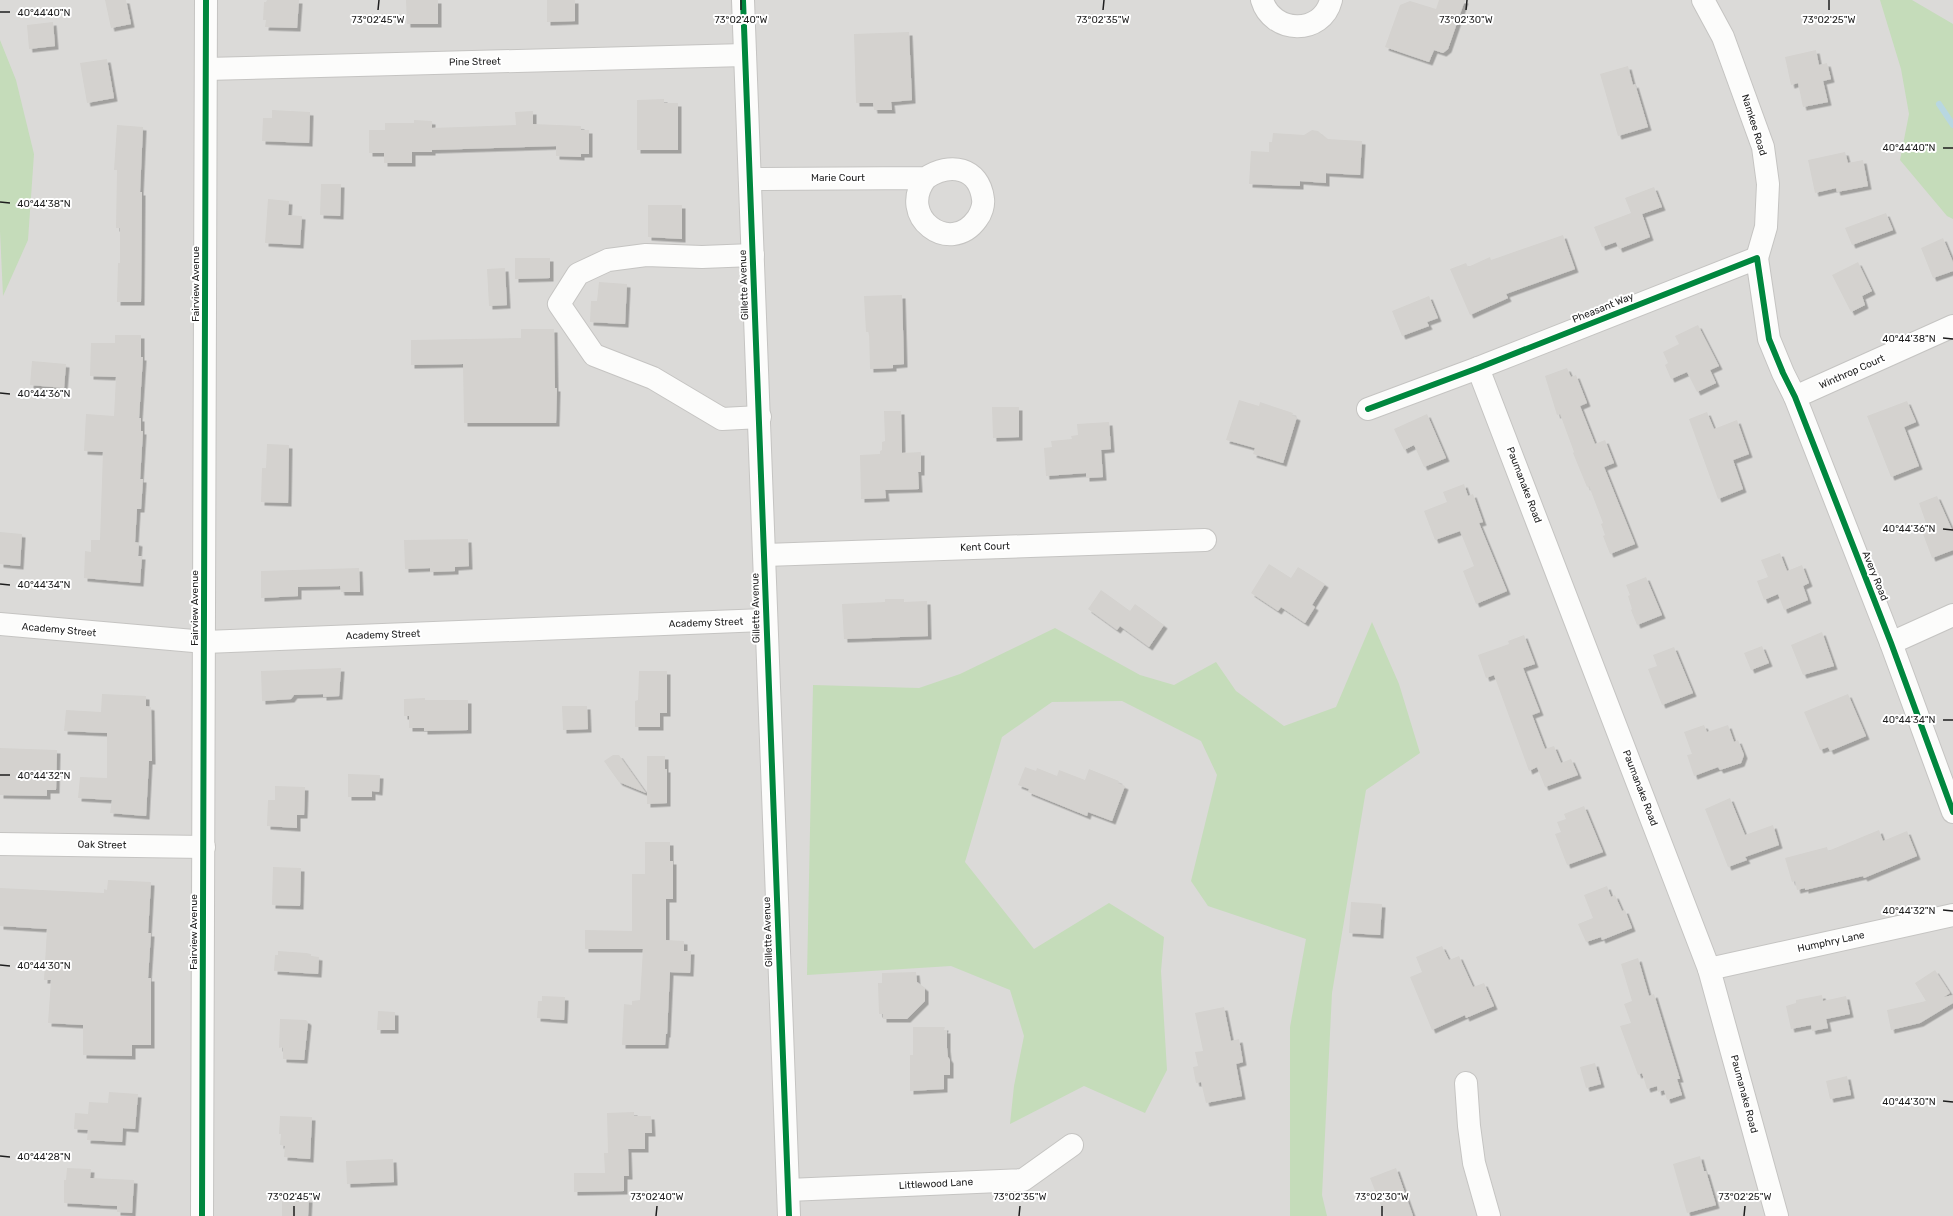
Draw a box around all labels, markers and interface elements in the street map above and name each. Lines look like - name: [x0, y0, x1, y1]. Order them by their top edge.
- text: 40°44'40"N: [17, 7, 71, 19]
- text: 73°02'45"W: [352, 14, 404, 26]
- text: 73°02'40"W: [714, 14, 768, 26]
- text: 73°02'35"W: [1076, 14, 1130, 26]
- text: 73°02'30"W: [1439, 14, 1493, 26]
- text: 73°02'25"W: [1803, 14, 1855, 26]
- street label: Pine Street: [449, 56, 501, 68]
- street label: Namkee Road: [1739, 93, 1769, 157]
- text: 40°44'40"N: [1882, 142, 1936, 154]
- street label: Marie Court: [811, 172, 865, 184]
- text: 40°44'38"N: [17, 198, 71, 210]
- street label: Fairview Avenue: [190, 246, 202, 322]
- street label: Gillette Avenue: [737, 249, 751, 320]
- street label: Pheasant Way: [1571, 290, 1636, 326]
- text: 40°44'38"N: [1882, 333, 1936, 345]
- street label: Winthrop Court: [1817, 352, 1887, 392]
- text: 40°44'36"N: [18, 388, 70, 400]
- street label: Paumanake Road: [1504, 445, 1544, 525]
- text: 40°44'36"N: [1883, 523, 1935, 535]
- street label: Kent Court: [960, 540, 1010, 554]
- street label: Avery Road: [1860, 549, 1890, 603]
- street label: Fairview Avenue: [189, 570, 201, 646]
- street label: Gillette Avenue: [749, 572, 763, 643]
- text: 40°44'34"N: [17, 579, 71, 591]
- street label: Academy Street: [669, 616, 744, 630]
- street label: Academy Street: [21, 621, 97, 639]
- street label: Academy Street: [346, 628, 421, 642]
- text: 40°44'34"N: [1882, 714, 1936, 726]
- street label: Paumanake Road: [1620, 748, 1660, 828]
- text: 40°44'32"N: [18, 770, 71, 782]
- street label: Oak Street: [78, 839, 127, 851]
- street label: Fairview Avenue: [188, 894, 200, 970]
- street label: Gillette Avenue: [761, 896, 775, 967]
- text: 40°44'32"N: [1883, 905, 1936, 917]
- street label: Humphry Lane: [1796, 929, 1866, 955]
- text: 40°44'30"N: [17, 960, 71, 972]
- street label: Paumanake Road: [1728, 1054, 1760, 1134]
- text: 40°44'30"N: [1882, 1096, 1936, 1108]
- text: 40°44'28"N: [17, 1151, 71, 1163]
- street label: Littlewood Lane: [899, 1176, 974, 1192]
- text: 73°02'45"W: [268, 1191, 320, 1203]
- text: 73°02'40"W: [630, 1191, 684, 1203]
- text: 73°02'35"W: [993, 1191, 1047, 1203]
- text: 73°02'30"W: [1355, 1191, 1409, 1203]
- text: 73°02'25"W: [1719, 1191, 1771, 1203]

